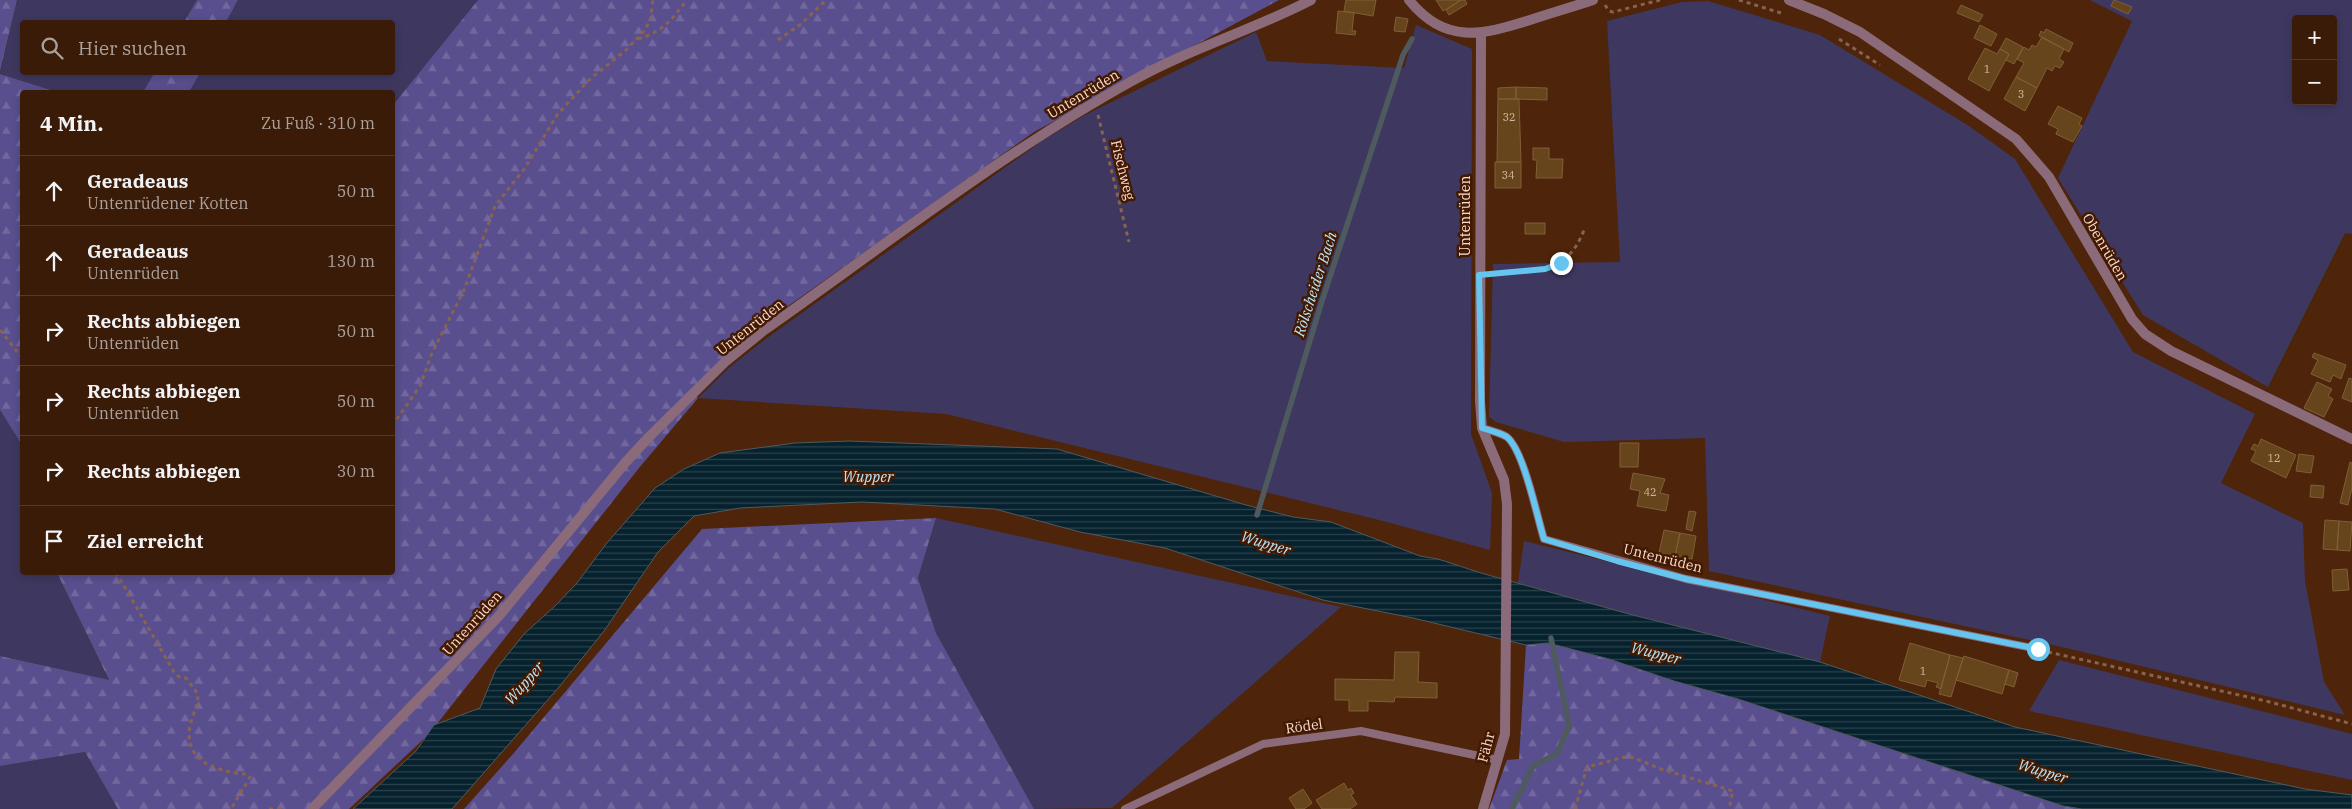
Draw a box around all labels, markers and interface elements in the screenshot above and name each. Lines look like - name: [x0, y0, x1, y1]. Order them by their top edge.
- map controls: [2292, 15, 2337, 105]
- button: +: [2292, 15, 2337, 60]
- search box: [20, 20, 395, 75]
- icon: search: [38, 34, 66, 62]
- text: Hier suchen: [78, 36, 187, 60]
- button: −: [2292, 60, 2337, 105]
- house number: 1: [1984, 62, 1990, 76]
- street label: Untenrüden: [1044, 65, 1122, 123]
- house number: 3: [2018, 87, 2024, 101]
- text: 4 Min.: [40, 109, 103, 137]
- house number: 32: [1502, 110, 1516, 124]
- text: Zu Fuß · 310 m: [261, 113, 375, 133]
- street label: Fischweg: [1107, 138, 1139, 202]
- house number: 34: [1501, 168, 1515, 182]
- text: Geradeaus: [87, 169, 188, 193]
- street label: Untenrüden: [1456, 176, 1474, 256]
- icon: ahead: [40, 177, 68, 205]
- text: 50 m: [337, 181, 375, 201]
- text: Untenrüdener Kotten: [87, 193, 249, 213]
- street label: Obenrüden: [2078, 210, 2132, 284]
- water label: Rölscheider Bach: [1289, 229, 1341, 340]
- text: Geradeaus: [87, 239, 188, 263]
- icon: ahead: [40, 247, 68, 275]
- text: 130 m: [327, 251, 375, 271]
- route end: [1550, 252, 1573, 275]
- text: Untenrüden: [87, 263, 179, 283]
- street label: Untenrüden: [713, 295, 787, 359]
- text: Rechts abbiegen: [87, 309, 241, 333]
- icon: right: [40, 317, 68, 345]
- text: 50 m: [337, 321, 375, 341]
- text: Untenrüden: [87, 333, 179, 353]
- text: Rechts abbiegen: [87, 379, 241, 403]
- icon: right: [40, 387, 68, 415]
- text: 50 m: [337, 391, 375, 411]
- text: Untenrüden: [87, 403, 179, 423]
- house number: 12: [2267, 451, 2281, 465]
- icon: right: [40, 457, 68, 485]
- text: Rechts abbiegen: [87, 459, 241, 483]
- text: 30 m: [337, 461, 375, 481]
- water label: Wupper: [843, 467, 894, 486]
- house number: 42: [1643, 485, 1657, 499]
- water label: Wupper: [1239, 526, 1294, 560]
- icon: arrive: [40, 527, 68, 555]
- text: Ziel erreicht: [87, 529, 203, 553]
- street label: Untenrüden: [1622, 539, 1704, 577]
- street label: Untenrüden: [438, 587, 506, 659]
- water label: Wupper: [1629, 638, 1683, 668]
- route start: [2027, 638, 2050, 661]
- water label: Wupper: [500, 657, 548, 708]
- house number: 1: [1920, 664, 1926, 678]
- street label: Rödel: [1284, 714, 1324, 738]
- street label: Fähr: [1473, 729, 1499, 764]
- water label: Wupper: [2016, 754, 2071, 788]

